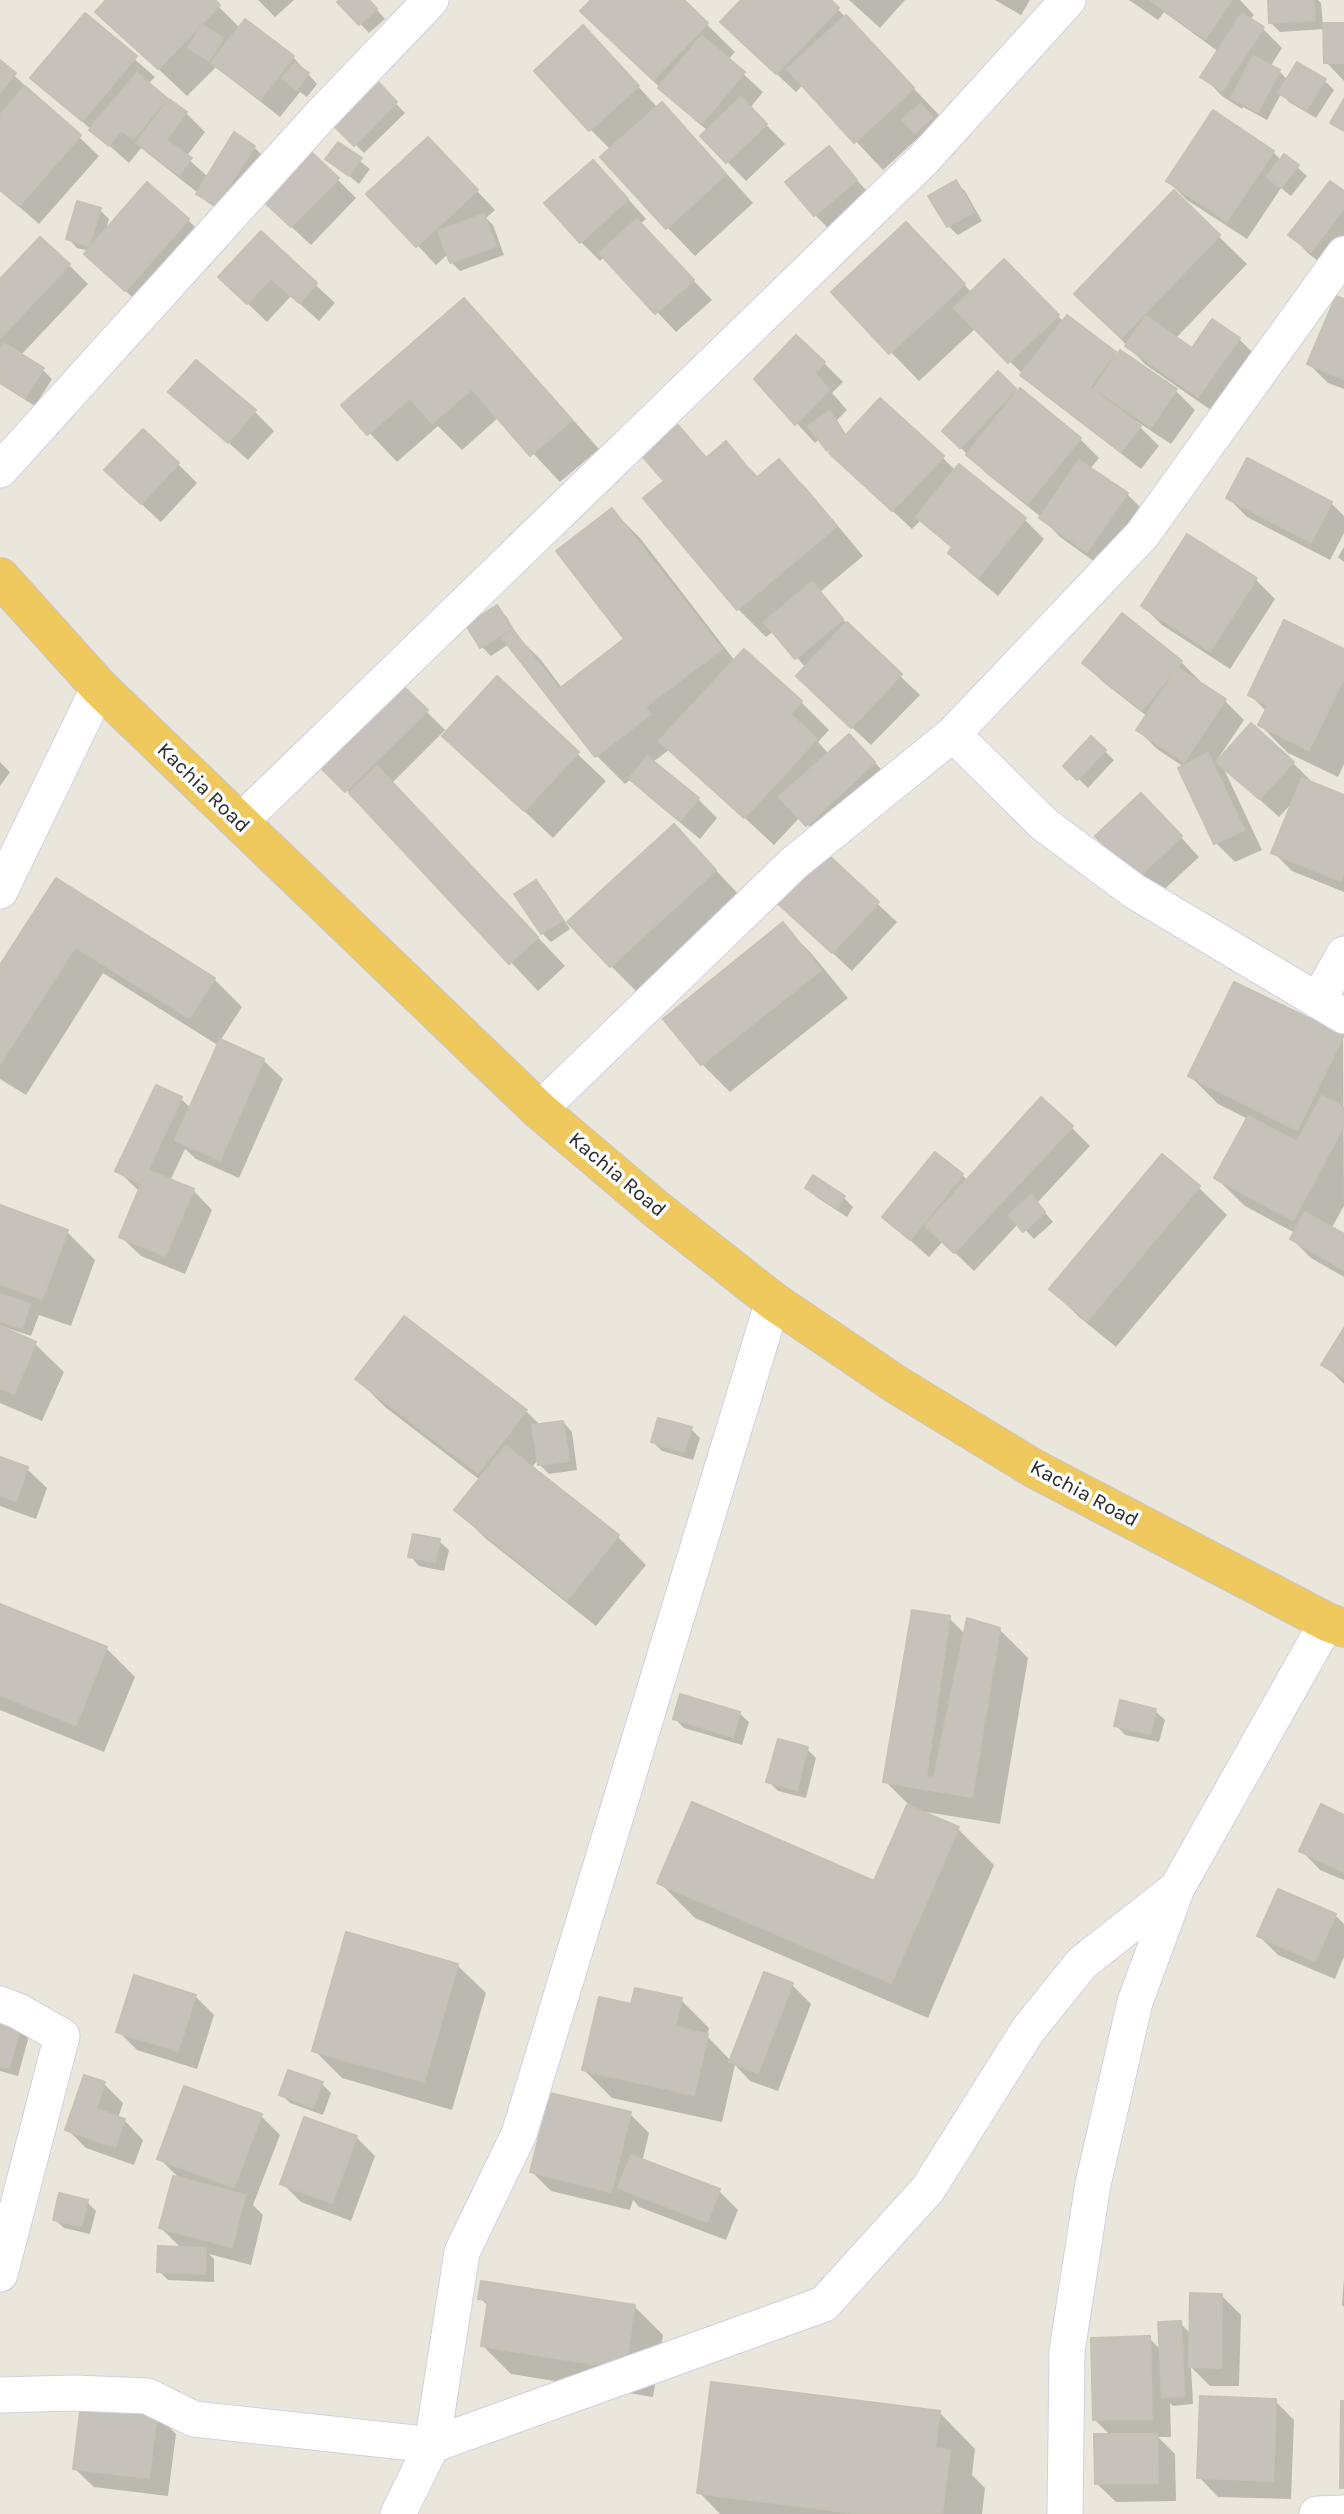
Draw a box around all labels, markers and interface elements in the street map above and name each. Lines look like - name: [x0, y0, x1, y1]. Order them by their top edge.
- street label: Kachia Road: [151, 738, 255, 838]
- street label: Kachia Road: [563, 1127, 671, 1223]
- street label: Kachia Road: [1026, 1455, 1142, 1533]

